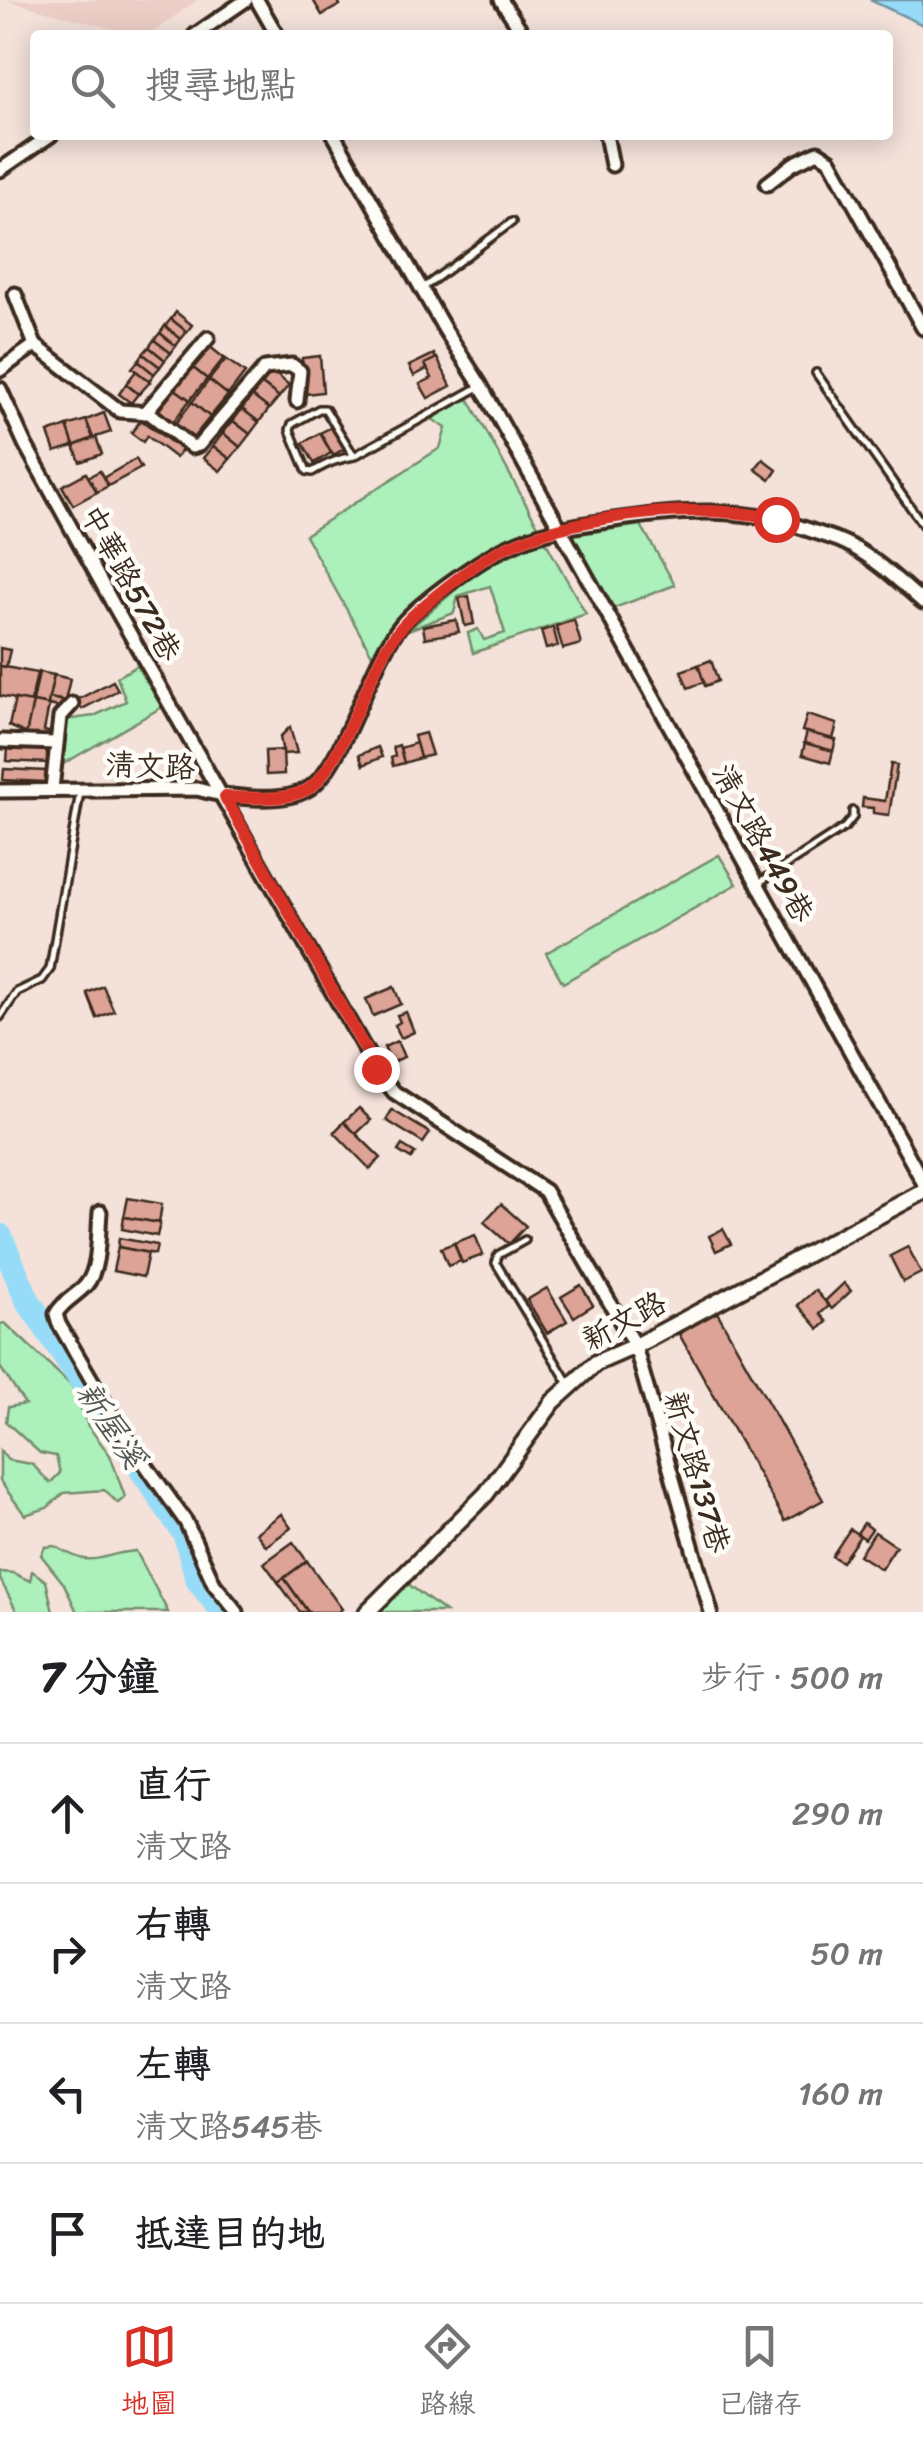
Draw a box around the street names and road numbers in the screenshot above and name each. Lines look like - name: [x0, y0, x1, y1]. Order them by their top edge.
- street label: 中華路572巷: [66, 494, 196, 672]
- street label: 清文路: [104, 737, 196, 795]
- street label: 清文路449巷: [697, 753, 829, 933]
- street label: 新文路: [572, 1276, 676, 1366]
- street label: 新文路137巷: [648, 1385, 746, 1559]

